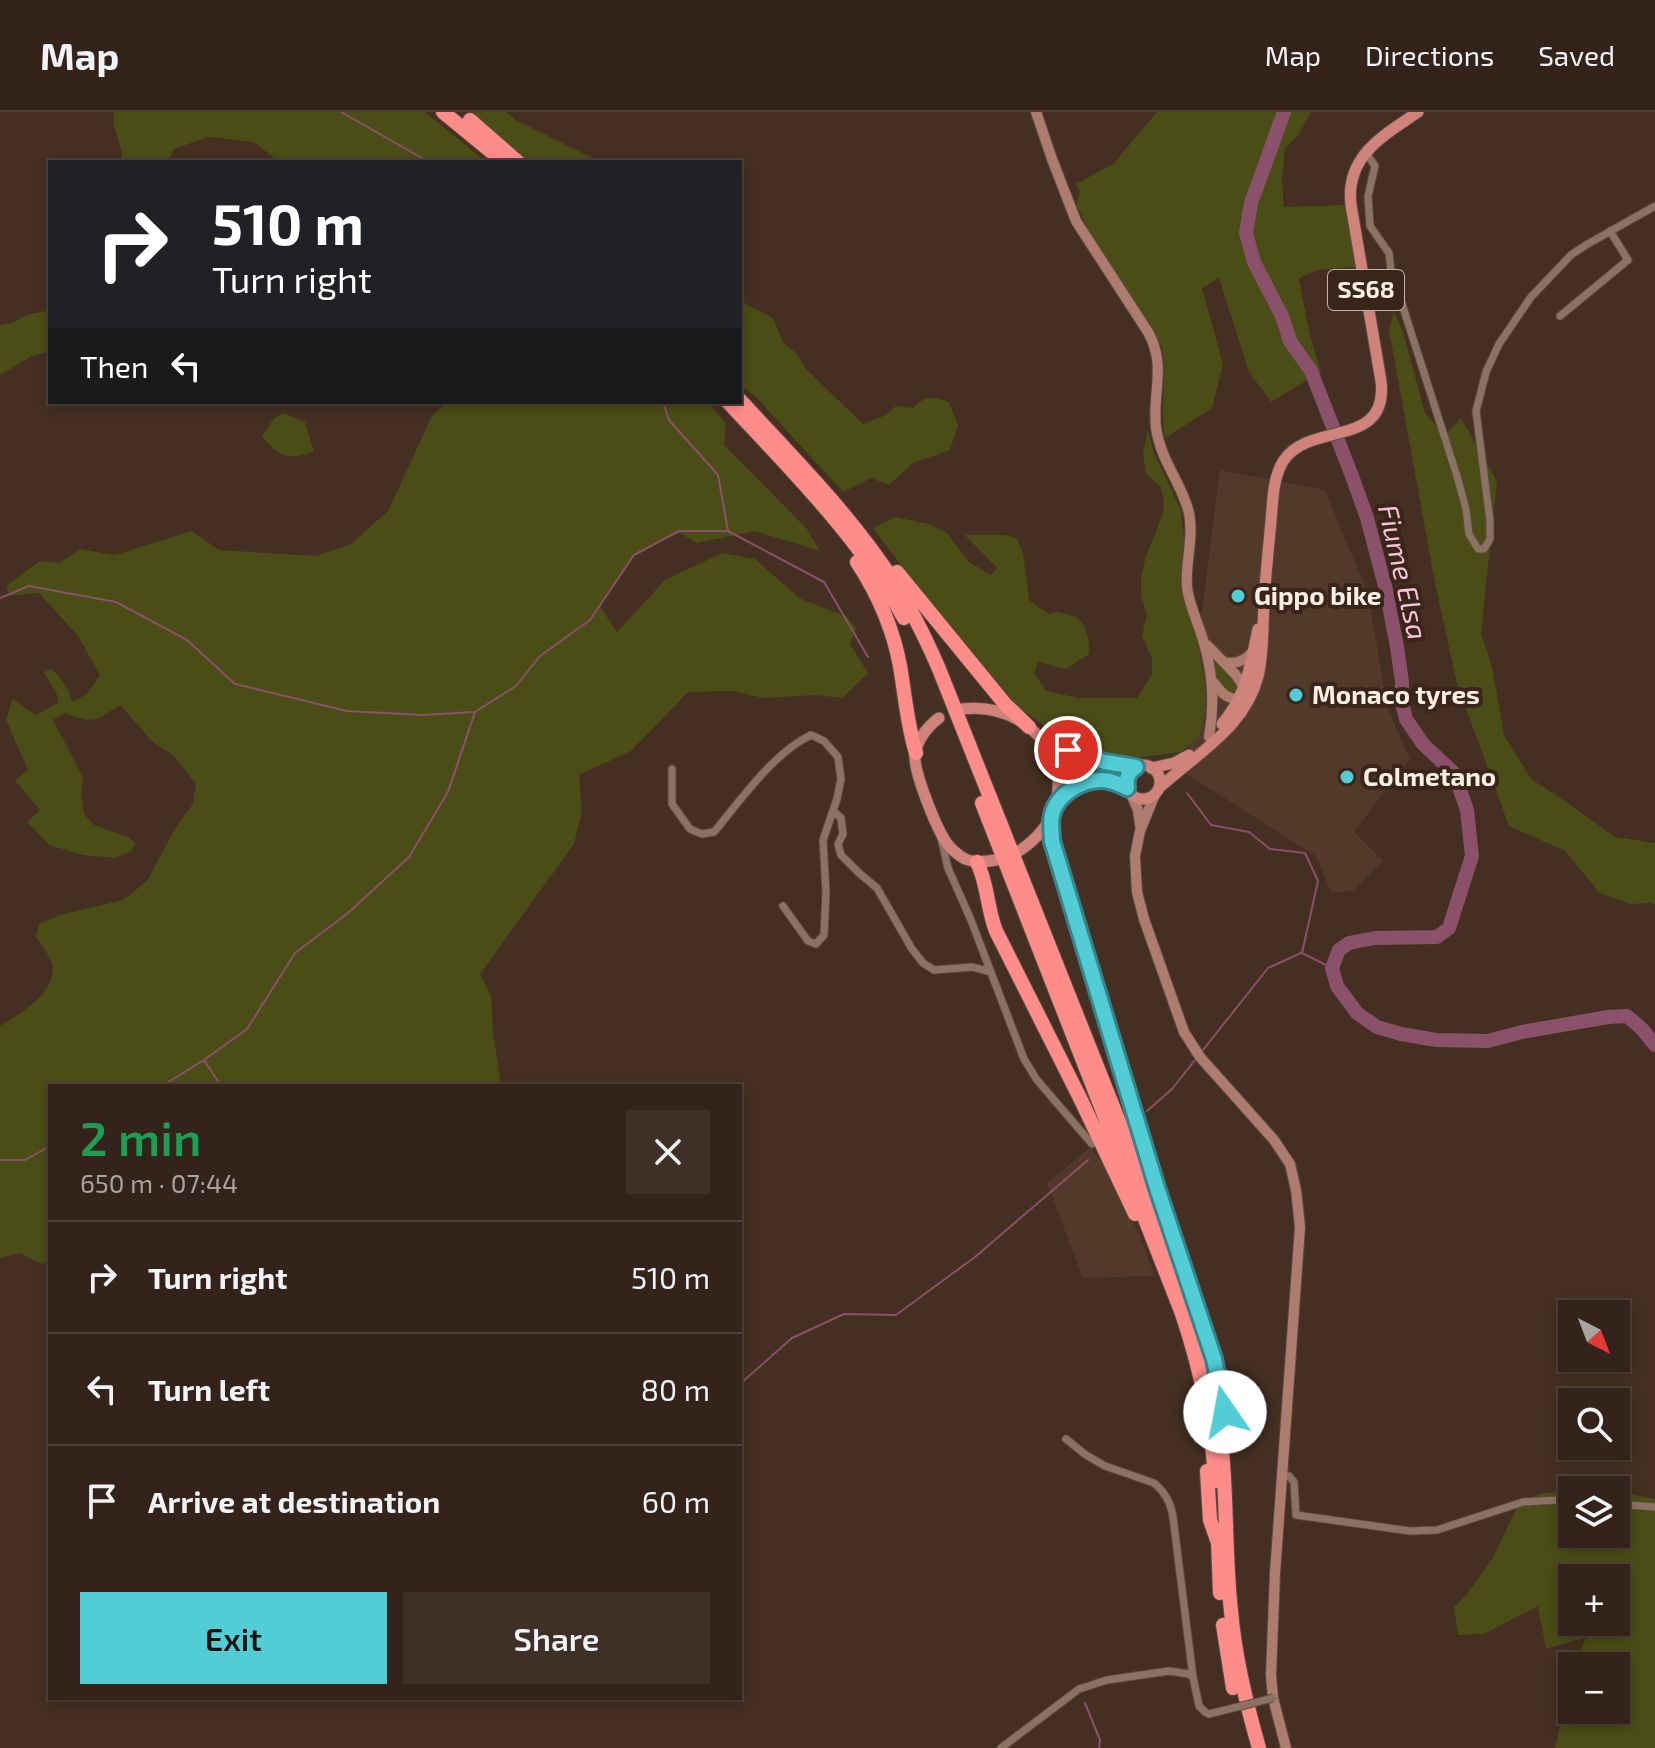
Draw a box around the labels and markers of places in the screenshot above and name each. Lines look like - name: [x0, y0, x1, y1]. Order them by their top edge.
- place label: Gippo bike: [1254, 579, 1382, 610]
- marker: Gippo bike: [1229, 587, 1247, 605]
- place label: Monaco tyres: [1312, 678, 1480, 710]
- marker: Monaco tyres: [1287, 686, 1305, 704]
- pin: [1034, 716, 1102, 784]
- place label: Colmetano: [1363, 760, 1496, 791]
- marker: Colmetano: [1338, 768, 1356, 786]

